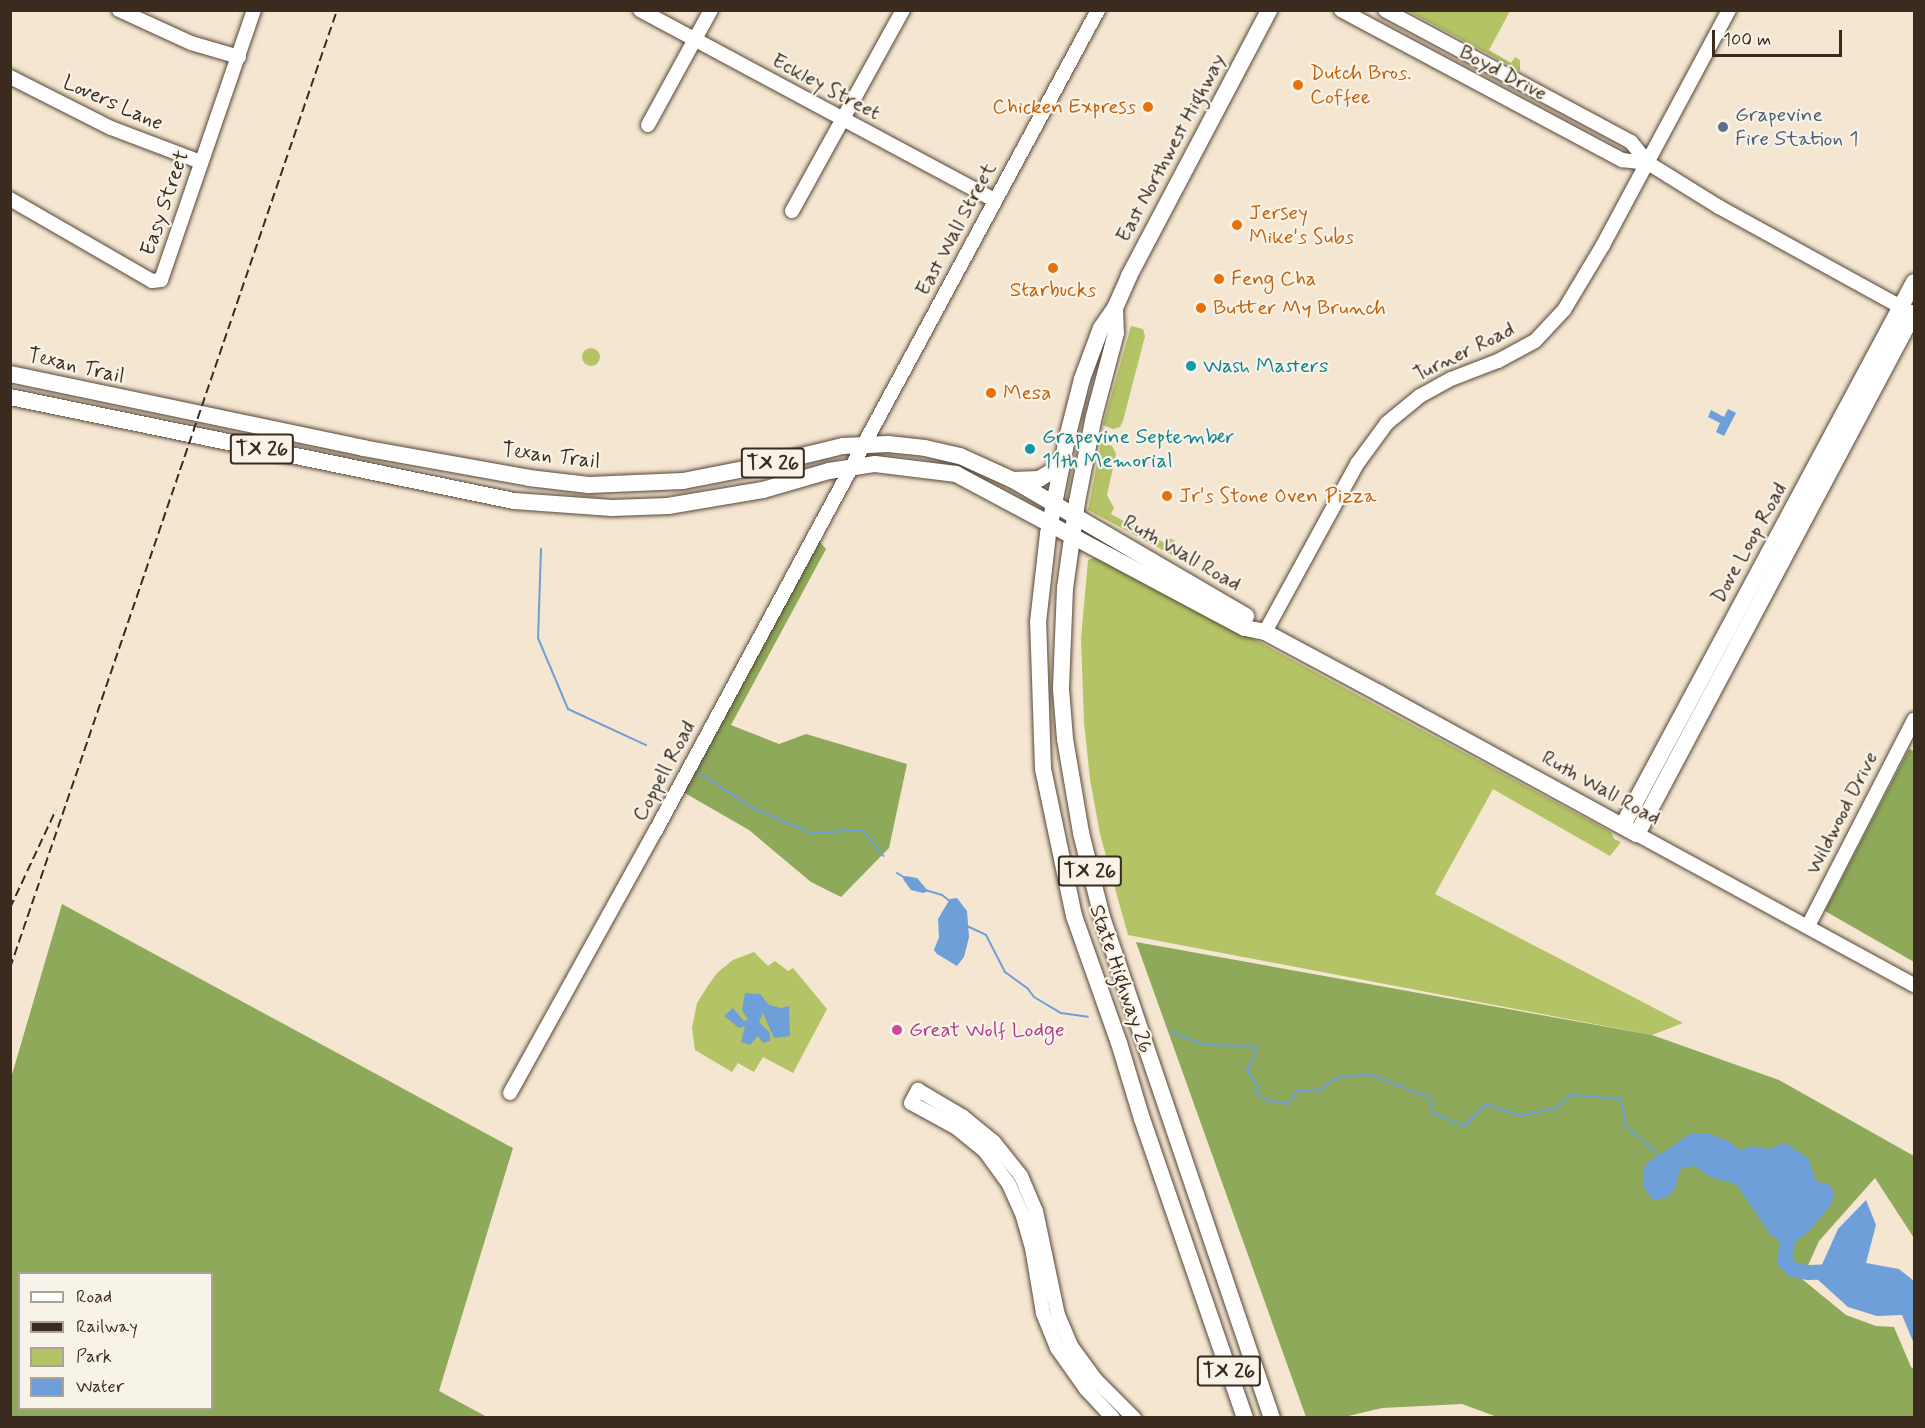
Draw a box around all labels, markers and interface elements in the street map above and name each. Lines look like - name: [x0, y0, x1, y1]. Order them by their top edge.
- scale bar: [1715, 18, 1846, 56]
- text: 100 m: [1723, 28, 1771, 52]
- street label: Boyd Drive: [1455, 39, 1551, 107]
- street label: Eckley Street: [766, 47, 886, 127]
- street label: East Northwest Highway: [1111, 49, 1231, 247]
- place label: Dutch Bros. Coffee: [1310, 60, 1412, 110]
- street label: Lovers Lane: [58, 69, 168, 137]
- marker: Dutch Bros. Coffee: [1291, 78, 1305, 92]
- place label: Chicken Express: [988, 94, 1136, 120]
- marker: Chicken Express: [1141, 100, 1155, 114]
- place label: Grapevine Fire Station 1: [1735, 102, 1852, 152]
- marker: Grapevine Fire Station 1: [1716, 120, 1730, 134]
- street label: Easy Street: [135, 148, 195, 258]
- street label: East Wall Street: [910, 158, 1002, 300]
- place label: Jersey Mike's Subs: [1249, 200, 1355, 250]
- marker: Jersey Mike's Subs: [1230, 218, 1244, 232]
- marker: Starbucks: [1046, 261, 1060, 275]
- place label: Feng Cha: [1231, 266, 1317, 292]
- marker: Feng Cha: [1212, 272, 1226, 286]
- place label: Starbucks: [1010, 277, 1096, 303]
- place label: Butter My Brunch: [1213, 295, 1385, 321]
- marker: Butter My Brunch: [1194, 301, 1208, 315]
- street label: Turner Road: [1409, 317, 1519, 387]
- street label: Texan Trail: [27, 343, 125, 389]
- place label: Wash Masters: [1203, 353, 1328, 379]
- marker: Wash Masters: [1184, 359, 1198, 373]
- place label: Mesa: [1003, 380, 1051, 406]
- marker: Mesa: [984, 386, 998, 400]
- place label: Grapevine September 11th Memorial: [1042, 424, 1232, 474]
- road number: TX 26: [229, 432, 295, 466]
- street label: Texan Trail: [503, 438, 599, 474]
- marker: Grapevine September 11th Memorial: [1023, 442, 1037, 456]
- road number: TX 26: [740, 446, 806, 480]
- street label: Dove Loop Road: [1706, 478, 1792, 608]
- place label: Jr's Stone Oven Pizza: [1179, 483, 1378, 509]
- marker: Jr's Stone Oven Pizza: [1160, 489, 1174, 503]
- street label: Ruth Wall Road: [1119, 509, 1245, 597]
- street label: Coppell Road: [627, 717, 701, 825]
- street label: Ruth Wall Road: [1537, 745, 1665, 831]
- street label: Wildwood Drive: [1801, 748, 1883, 878]
- road number: TX 26: [1057, 854, 1123, 888]
- street label: State Highway 26: [1084, 902, 1158, 1056]
- place label: Great Wolf Lodge: [909, 1017, 1065, 1043]
- marker: Great Wolf Lodge: [890, 1023, 904, 1037]
- legend: [18, 1272, 213, 1410]
- text: Road: [76, 1285, 112, 1309]
- text: Railway: [76, 1315, 138, 1339]
- text: Park: [76, 1345, 112, 1369]
- road number: TX 26: [1196, 1354, 1262, 1388]
- text: Water: [76, 1375, 124, 1399]

